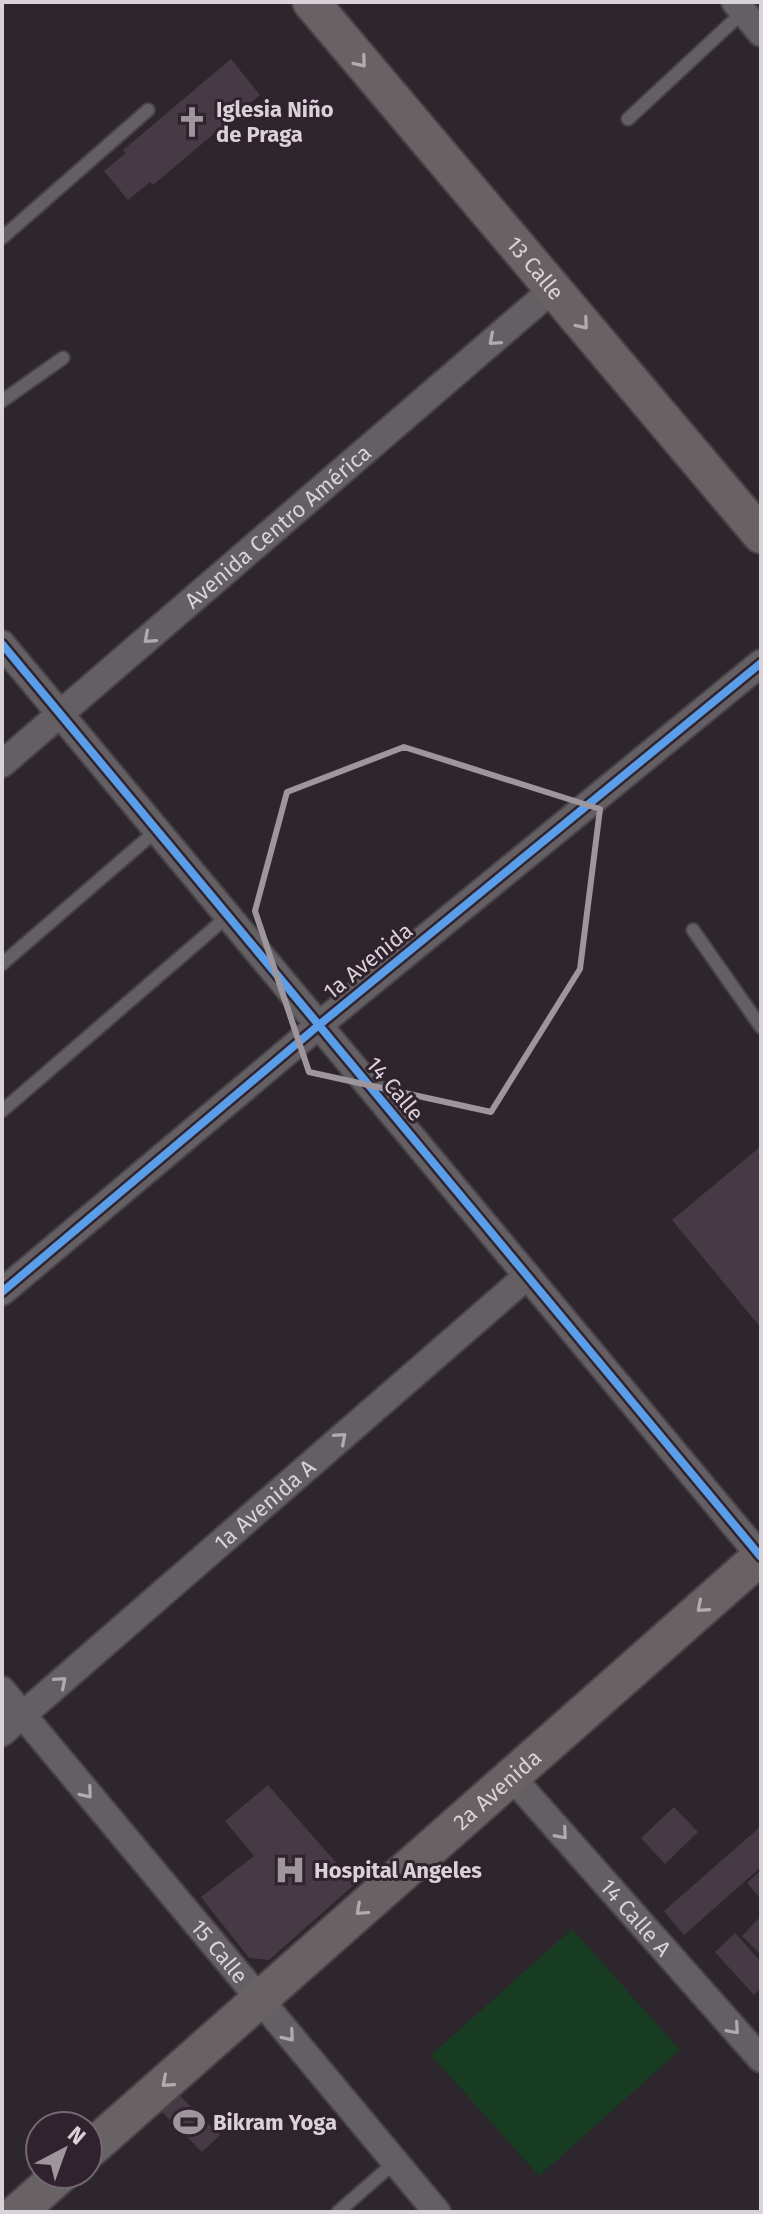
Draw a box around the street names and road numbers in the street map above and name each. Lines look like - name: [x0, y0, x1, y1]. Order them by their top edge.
- street label: 13 Calle: [501, 231, 570, 305]
- street label: Avenida Centro América: [179, 439, 376, 614]
- street label: 1a Avenida: [318, 917, 418, 1005]
- street label: 14 Calle: [360, 1051, 430, 1127]
- street label: 1a Avenida A: [208, 1453, 321, 1556]
- street label: 2a Avenida: [448, 1743, 546, 1835]
- street label: 14 Calle A: [595, 1873, 677, 1962]
- street label: 15 Calle: [185, 1914, 254, 1989]

